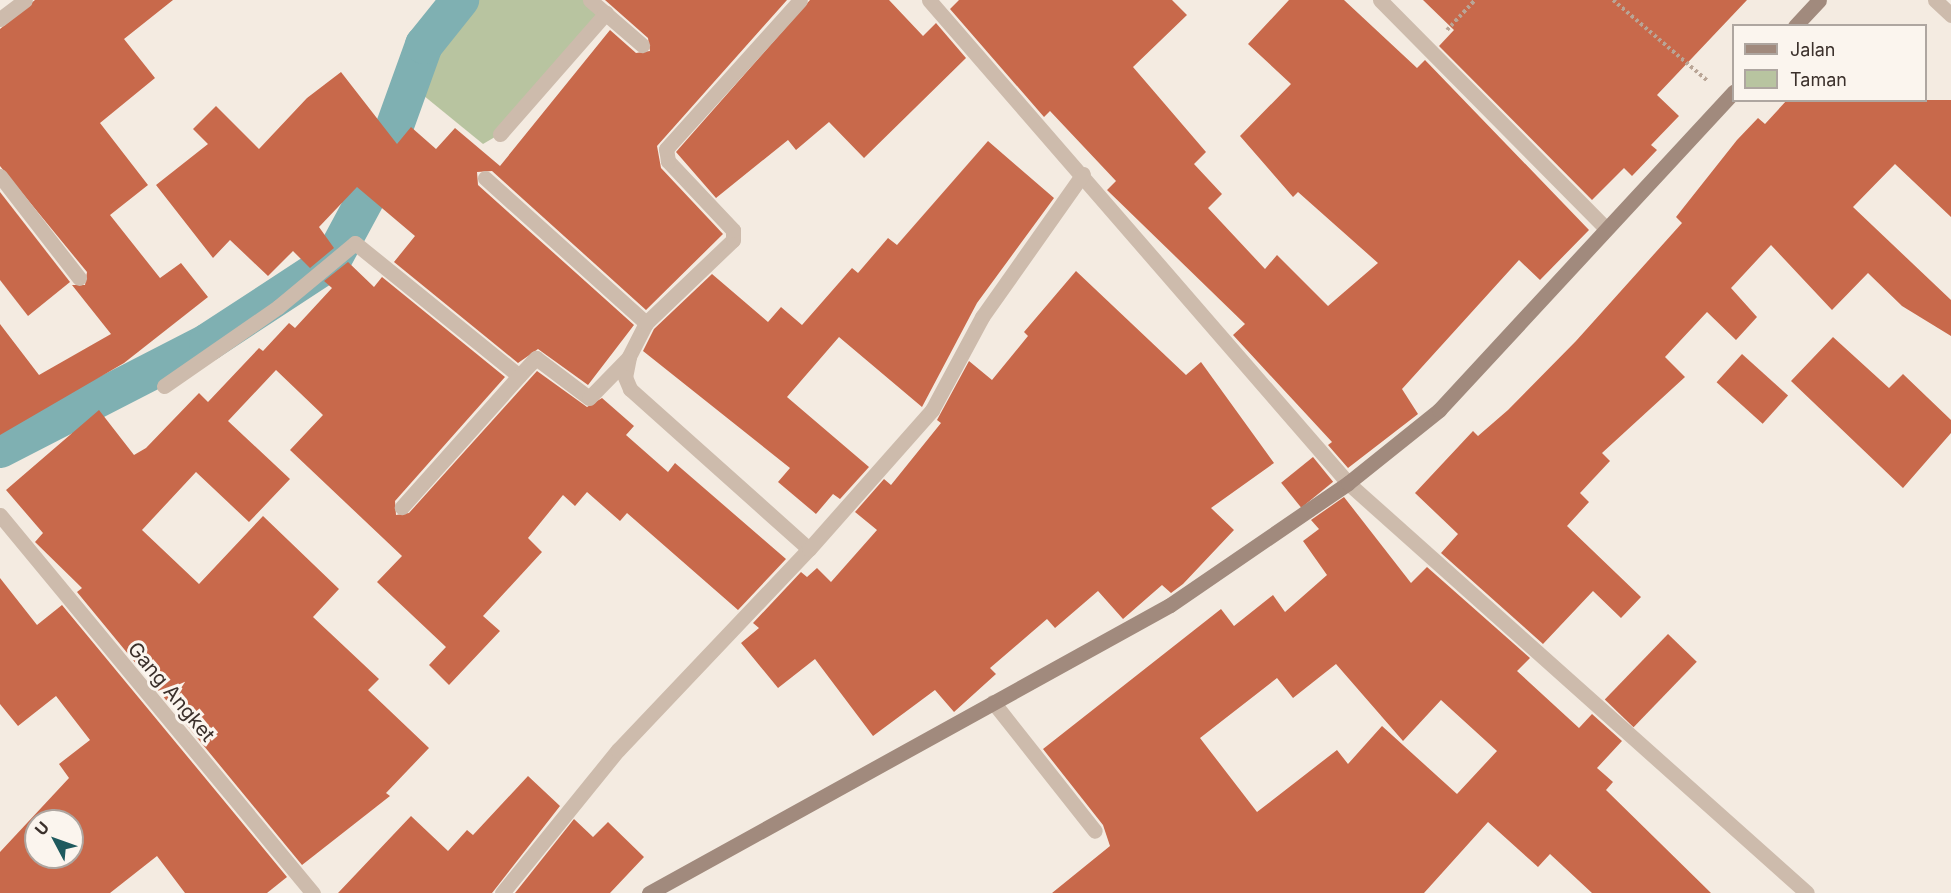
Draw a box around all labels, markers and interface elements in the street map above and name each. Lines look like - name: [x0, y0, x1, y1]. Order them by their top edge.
- legend: [1732, 24, 1927, 102]
- text: Jalan: [1790, 39, 1835, 60]
- text: Taman: [1790, 69, 1847, 90]
- street label: Gang Angket: [122, 637, 220, 747]
- north arrow: [24, 809, 84, 869]
- text: U: [31, 818, 53, 839]

